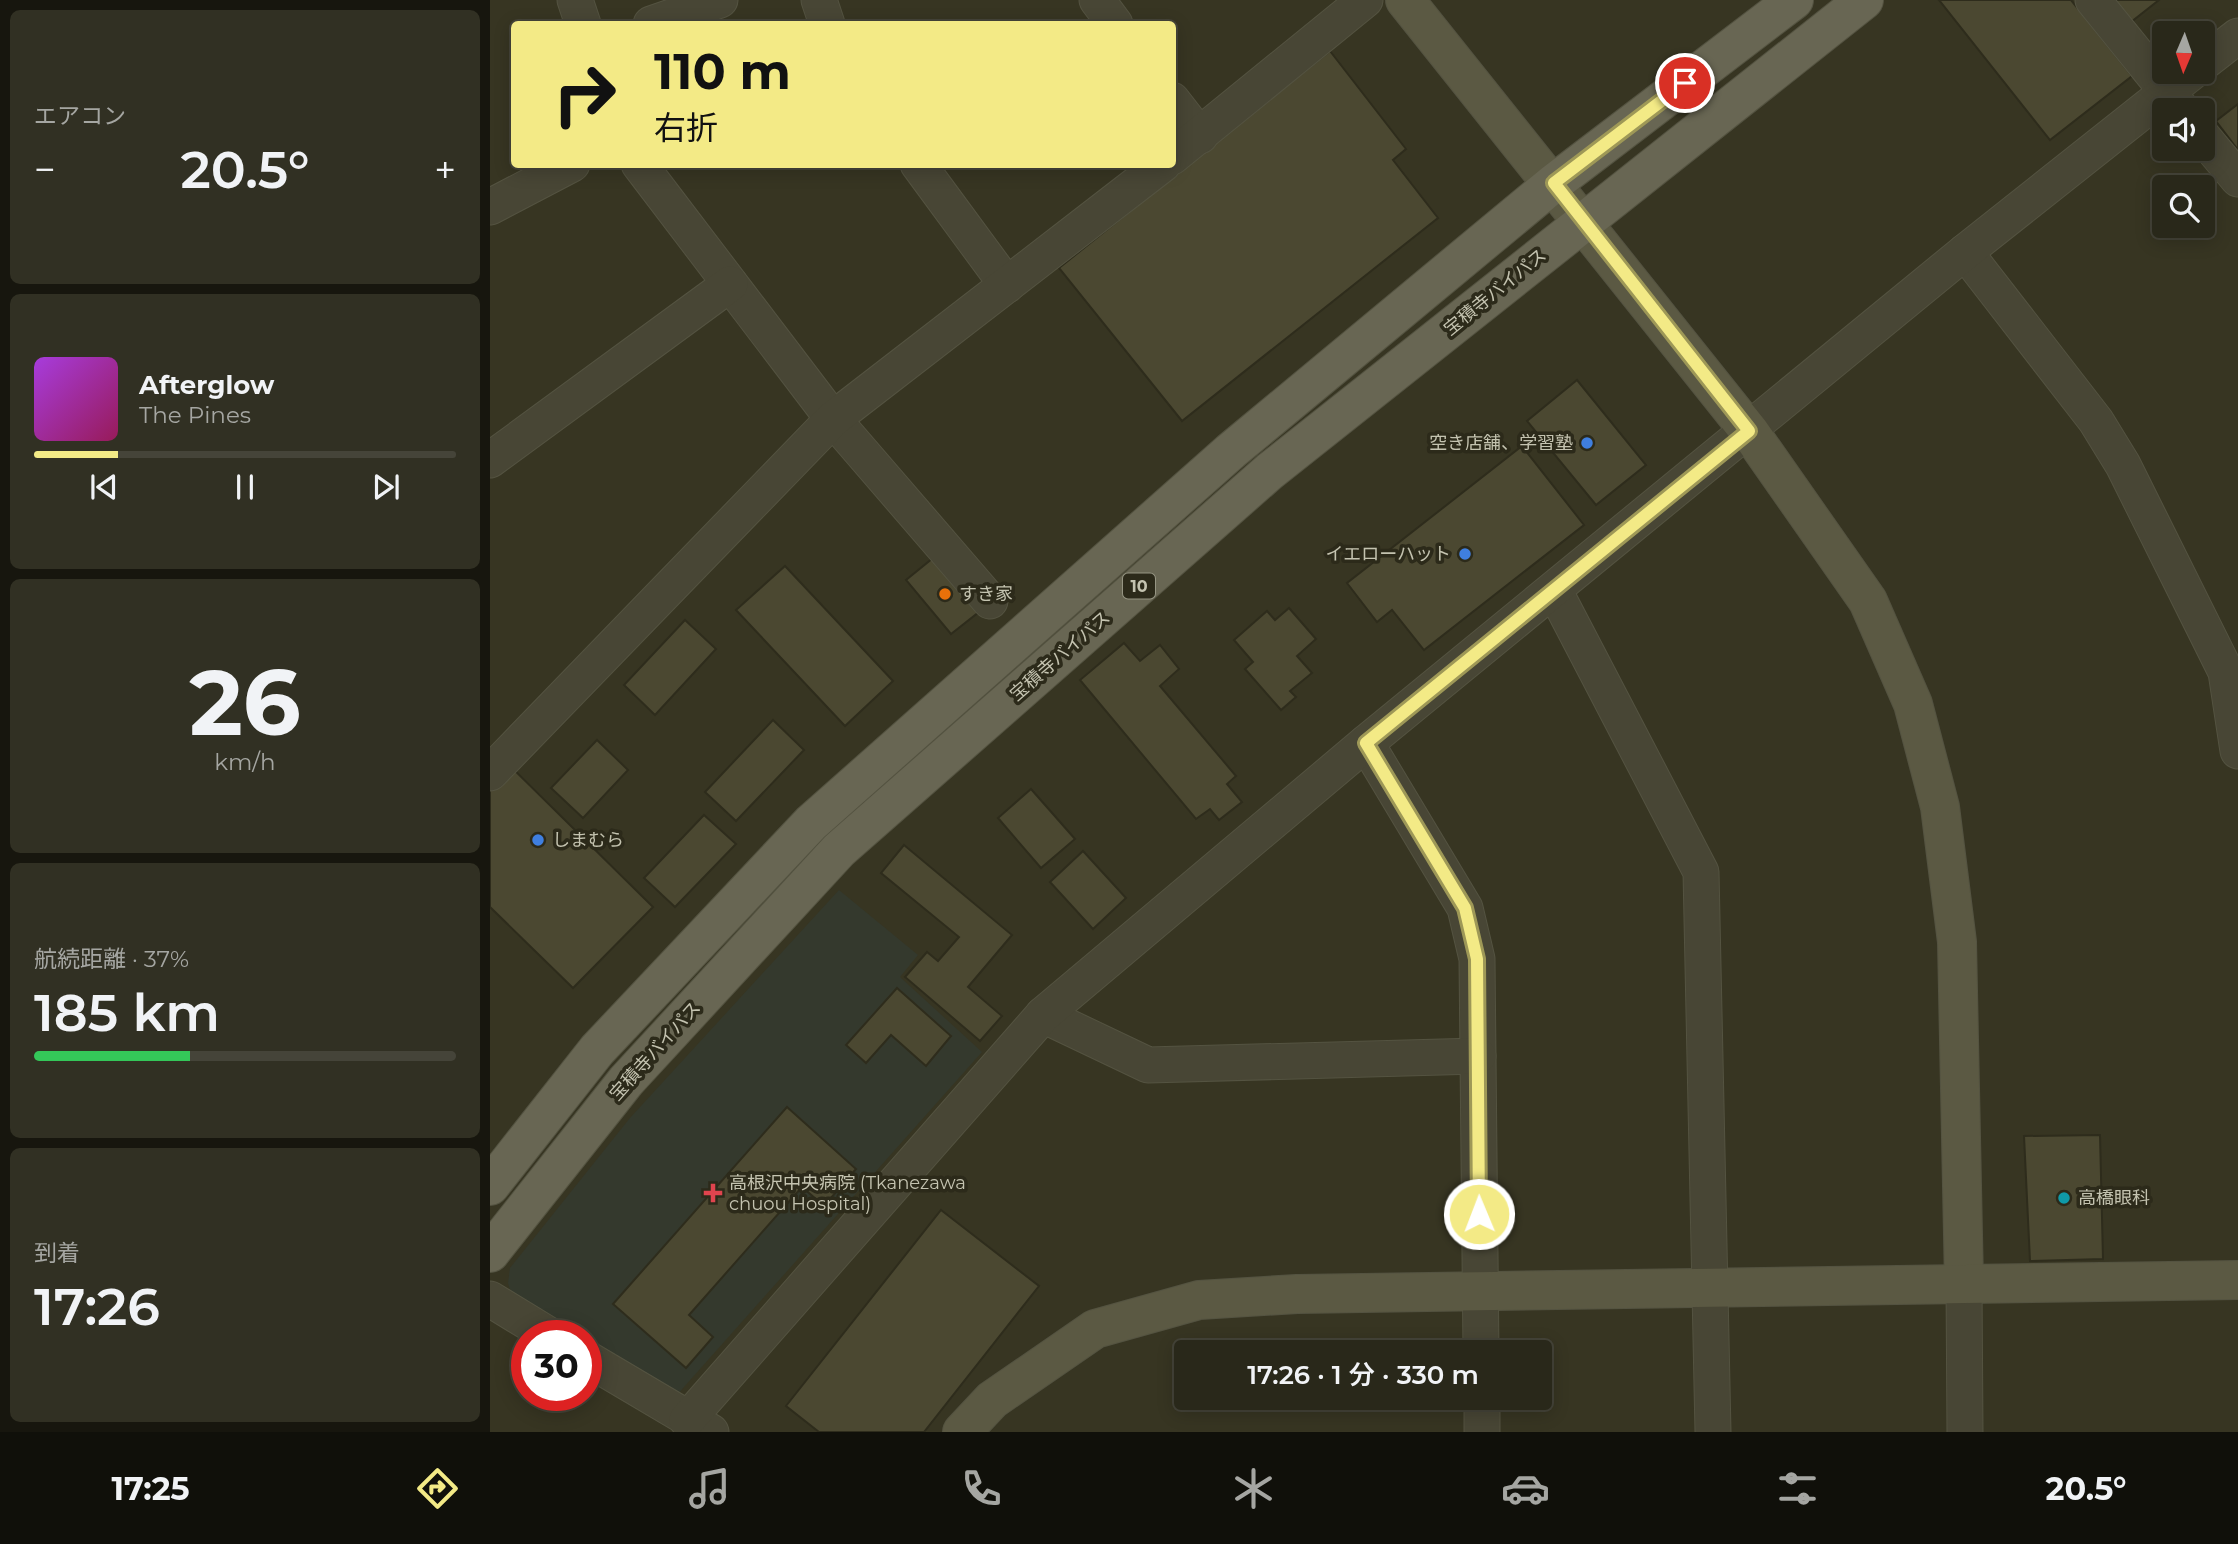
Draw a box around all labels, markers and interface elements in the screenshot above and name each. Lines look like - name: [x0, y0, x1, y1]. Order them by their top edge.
- north arrow: [2152, 21, 2216, 84]
- map controls: [2152, 21, 2215, 238]
- text: 110 m: [654, 42, 791, 101]
- icon: right: [539, 49, 630, 140]
- pin: [1655, 53, 1715, 113]
- icon: arrive: [1666, 64, 1704, 102]
- button: sound: [2152, 98, 2215, 161]
- text: エアコン: [34, 102, 126, 130]
- text: 右折: [654, 108, 718, 147]
- text: 20.5°: [181, 138, 309, 201]
- text: −: [34, 146, 56, 193]
- text: +: [434, 146, 456, 193]
- button: search: [2152, 175, 2215, 238]
- street label: 宝積寺バイパス: [1439, 244, 1551, 340]
- text: Afterglow: [139, 369, 274, 401]
- text: The Pines: [139, 401, 251, 429]
- place label: 空き店舗、学習塾: [1429, 432, 1573, 454]
- marker: 空き店舗、学習塾: [1579, 435, 1595, 451]
- icon: previous: [85, 468, 123, 506]
- icon: pause: [226, 468, 264, 506]
- icon: next: [367, 468, 405, 506]
- place label: イエローハット: [1326, 543, 1451, 565]
- marker: イエローハット: [1457, 546, 1473, 562]
- road number: 10: [1123, 573, 1155, 598]
- place label: すき家: [959, 583, 1013, 605]
- marker: すき家: [937, 586, 953, 602]
- street label: 宝積寺バイパス: [1005, 606, 1115, 706]
- text: 26: [189, 647, 301, 758]
- text: km/h: [214, 748, 276, 776]
- place label: しまむら: [552, 829, 624, 851]
- marker: しまむら: [530, 832, 546, 848]
- text: 航続距離 · 37%: [34, 945, 189, 973]
- text: 185 km: [34, 981, 220, 1044]
- street label: 宝積寺バイパス: [605, 997, 705, 1105]
- place label: 高根沢中央病院 (Tkanezawa chuou Hospital): [729, 1172, 966, 1215]
- position arrow: [1442, 1177, 1516, 1251]
- marker: 高根沢中央病院 (Tkanezawa chuou Hospital): [703, 1183, 723, 1203]
- place label: 高橋眼科: [2078, 1187, 2150, 1209]
- marker: 高橋眼科: [2056, 1190, 2072, 1206]
- text: 到着: [34, 1239, 80, 1267]
- text: 17:26: [34, 1275, 160, 1338]
- speed limit sign: 30: [511, 1320, 602, 1411]
- text: 17:26 · 1 分 · 330 m: [1247, 1359, 1479, 1391]
- icon: directions: [413, 1464, 462, 1513]
- icon: music: [685, 1464, 734, 1513]
- icon: phone: [957, 1464, 1006, 1513]
- icon: climate: [1229, 1464, 1278, 1513]
- icon: car: [1501, 1464, 1550, 1513]
- icon: filters: [1773, 1464, 1822, 1513]
- text: 17:25: [112, 1469, 190, 1508]
- text: 20.5°: [2046, 1469, 2126, 1508]

